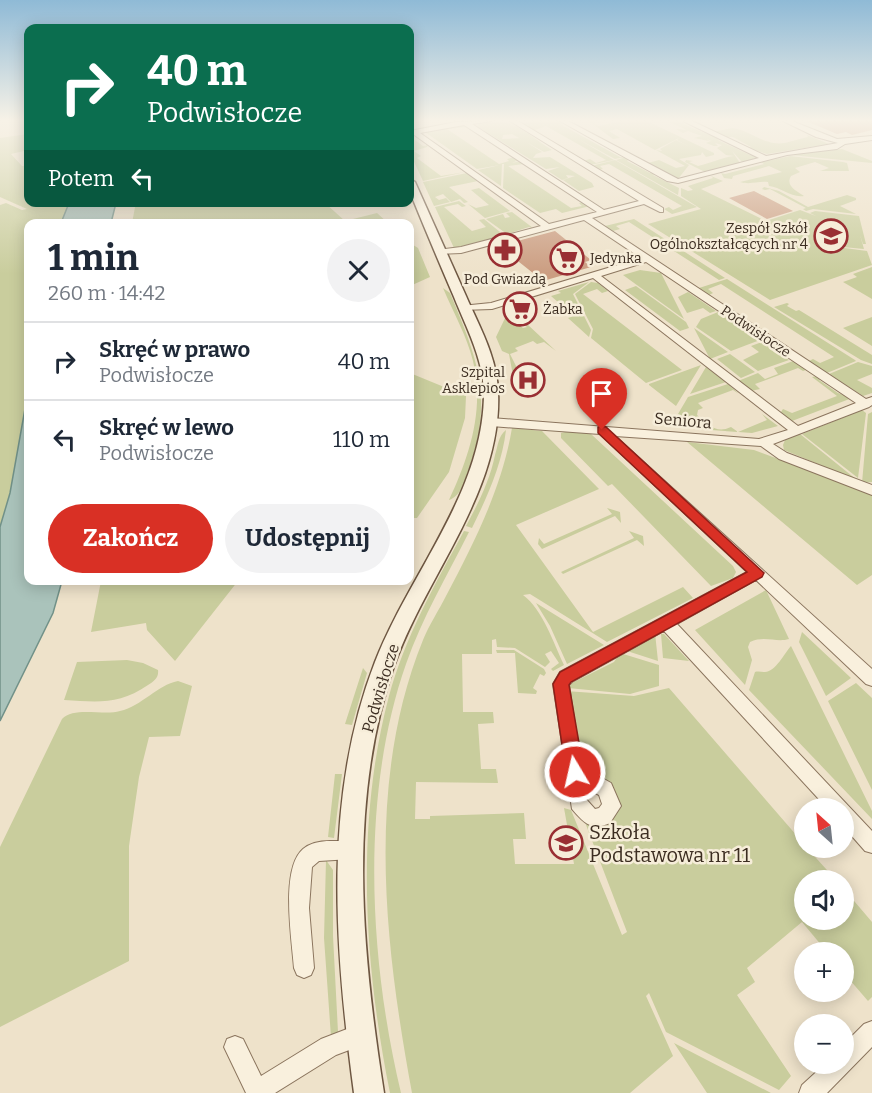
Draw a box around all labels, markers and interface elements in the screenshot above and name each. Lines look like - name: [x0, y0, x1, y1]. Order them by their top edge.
- text: 40 m: [147, 46, 247, 96]
- icon: right: [48, 48, 126, 126]
- text: Podwisłocze: [147, 97, 302, 129]
- icon: left: [126, 162, 159, 195]
- text: Potem: [48, 165, 114, 192]
- school or university icon: Zespół Szkół Ogólnokształcących nr 4: [813, 218, 849, 254]
- place label: Zespół Szkół Ogólnokształcących nr 4: [650, 220, 808, 253]
- pharmacy icon: Pod Gwiazdą: [487, 232, 523, 268]
- text: 1 min: [48, 236, 139, 280]
- button: close: [327, 239, 390, 302]
- supermarket icon: Jedynka: [549, 240, 585, 276]
- place label: Jedynka: [589, 250, 642, 267]
- place label: Pod Gwiazdą: [464, 271, 547, 288]
- text: 260 m · 14:42: [48, 281, 165, 305]
- supermarket icon: Żabka: [502, 291, 538, 327]
- place label: Żabka: [543, 301, 583, 318]
- street label: Podwisłocze: [718, 302, 794, 361]
- text: Skręć w prawo: [99, 336, 250, 363]
- icon: right: [48, 345, 81, 378]
- text: 40 m: [338, 348, 390, 375]
- hospital icon: Szpital Asklepios: [510, 362, 546, 398]
- text: Podwisłocze: [99, 363, 214, 387]
- place label: Szpital Asklepios: [442, 364, 505, 397]
- pin: [576, 368, 627, 430]
- icon: arrive: [585, 377, 618, 410]
- street label: Seniora: [653, 409, 713, 432]
- text: Skręć w lewo: [99, 414, 234, 441]
- icon: left: [48, 423, 81, 456]
- text: 110 m: [333, 426, 390, 453]
- text: Podwisłocze: [99, 441, 214, 465]
- button: Zakończ: [48, 504, 213, 573]
- button: Udostępnij: [225, 504, 390, 573]
- street label: Podwisłocze: [358, 641, 403, 735]
- position arrow: [543, 740, 607, 804]
- north arrow: [794, 798, 854, 858]
- map controls: [794, 798, 854, 1074]
- place label: Szkoła Podstawowa nr 11: [589, 820, 750, 867]
- school or university icon: Szkoła Podstawowa nr 11: [548, 825, 584, 861]
- button: sound: [794, 870, 854, 930]
- button: +: [794, 942, 854, 1002]
- button: −: [794, 1014, 854, 1074]

